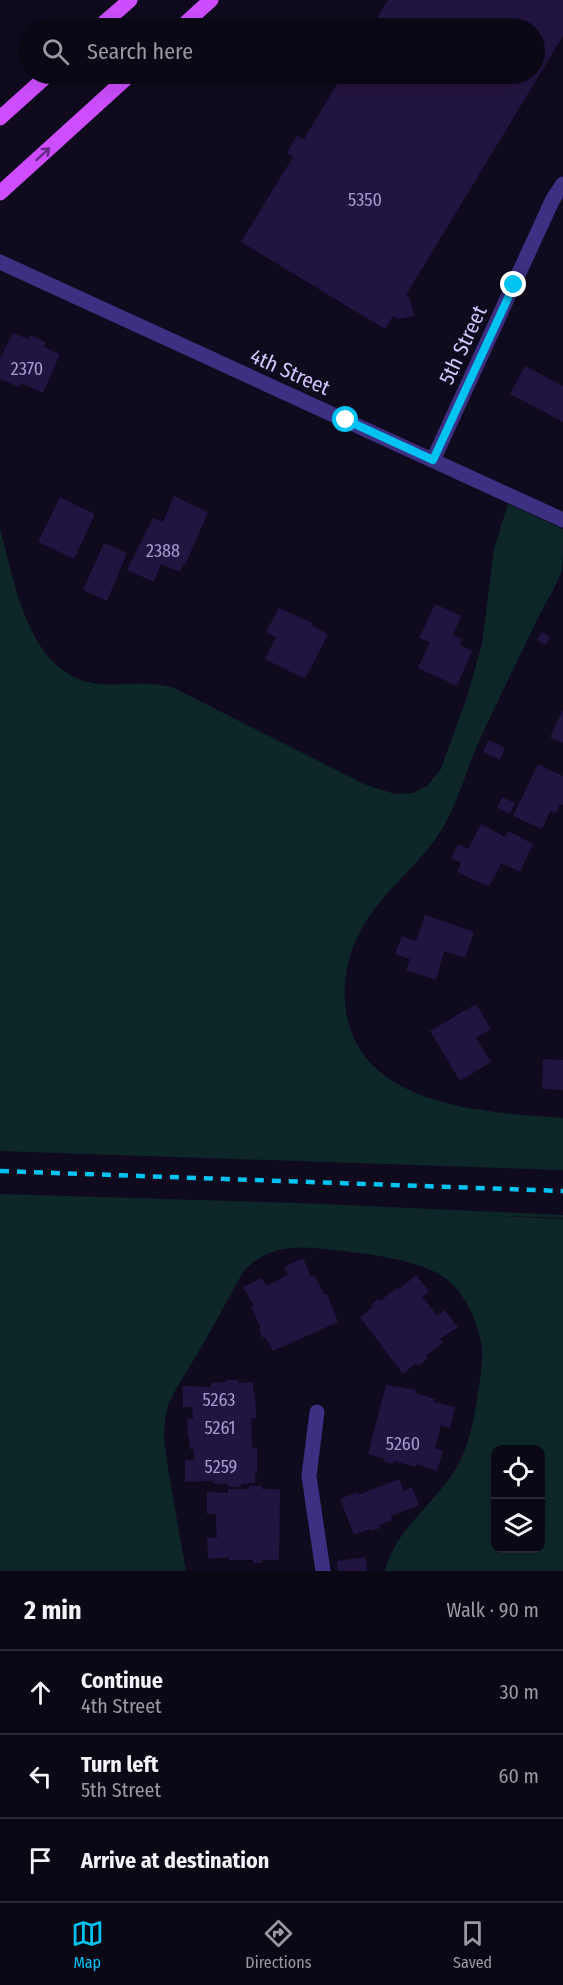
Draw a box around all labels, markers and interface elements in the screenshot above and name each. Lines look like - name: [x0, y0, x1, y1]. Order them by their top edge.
- search box: [18, 18, 545, 84]
- icon: search: [39, 35, 72, 68]
- text: Search here: [87, 38, 193, 65]
- one-way arrow: [35, 147, 50, 161]
- house number: 5350: [348, 189, 382, 211]
- route end: [500, 271, 526, 297]
- street label: 5th Street: [433, 301, 493, 389]
- street label: 4th Street: [246, 343, 334, 401]
- house number: 2370: [11, 358, 43, 380]
- route start: [332, 406, 358, 432]
- house number: 2388: [146, 540, 180, 562]
- house number: 5263: [203, 1389, 235, 1411]
- house number: 5261: [204, 1417, 236, 1439]
- house number: 5260: [386, 1433, 420, 1455]
- map controls: [491, 1445, 545, 1553]
- button: locate: [491, 1445, 545, 1499]
- house number: 5259: [205, 1456, 237, 1478]
- button: layers: [491, 1499, 545, 1553]
- text: 2 min: [24, 1595, 82, 1626]
- text: Walk · 90 m: [447, 1598, 539, 1622]
- text: Continue: [81, 1667, 163, 1694]
- icon: ahead: [24, 1676, 57, 1709]
- text: 30 m: [499, 1680, 539, 1704]
- text: 4th Street: [81, 1694, 162, 1718]
- text: Turn left: [81, 1751, 159, 1778]
- icon: left: [24, 1760, 57, 1793]
- text: 60 m: [499, 1764, 539, 1788]
- text: 5th Street: [81, 1778, 161, 1802]
- icon: arrive: [24, 1844, 57, 1877]
- text: Arrive at destination: [81, 1847, 269, 1874]
- tab: Map: [71, 1917, 104, 1972]
- tab: Directions: [245, 1917, 312, 1972]
- tab: Saved: [453, 1917, 492, 1972]

